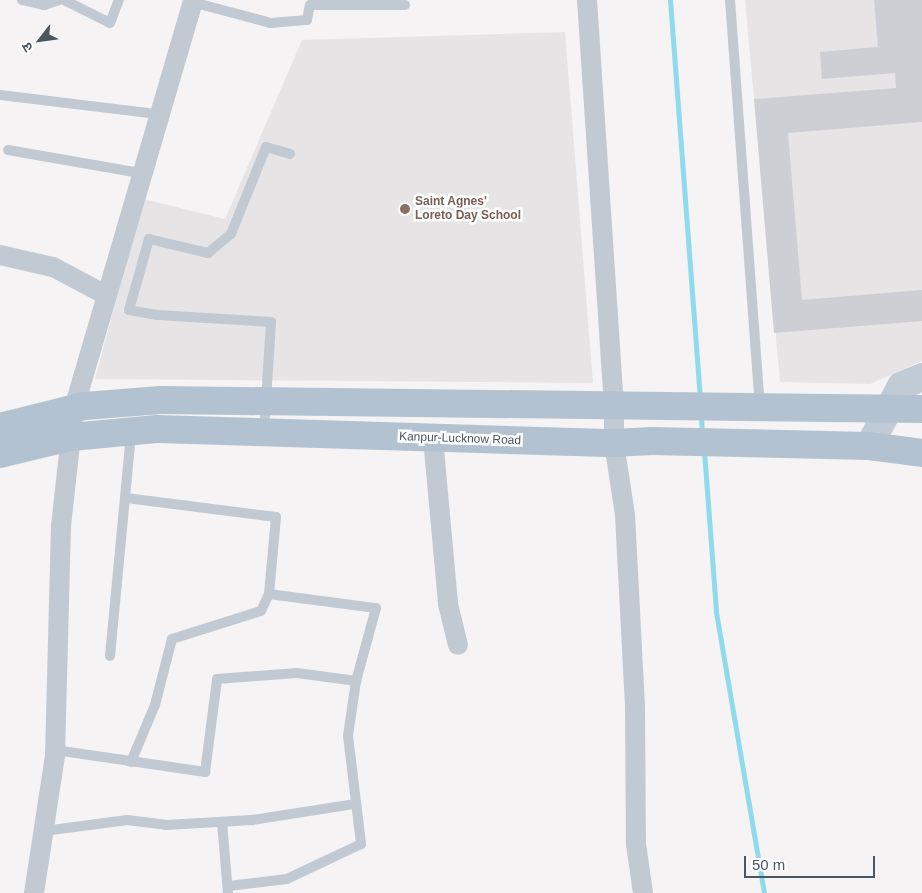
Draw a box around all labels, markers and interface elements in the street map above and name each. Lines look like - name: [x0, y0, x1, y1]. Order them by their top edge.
- north arrow: [15, 15, 65, 65]
- text: उ: [18, 40, 36, 55]
- place label: Saint Agnes' Loreto Day School: [415, 195, 521, 223]
- marker: Saint Agnes' Loreto Day School: [399, 203, 411, 215]
- street label: Kanpur-Lucknow Road: [399, 430, 521, 448]
- scale bar: [747, 846, 878, 878]
- text: 50 m: [752, 856, 785, 873]

